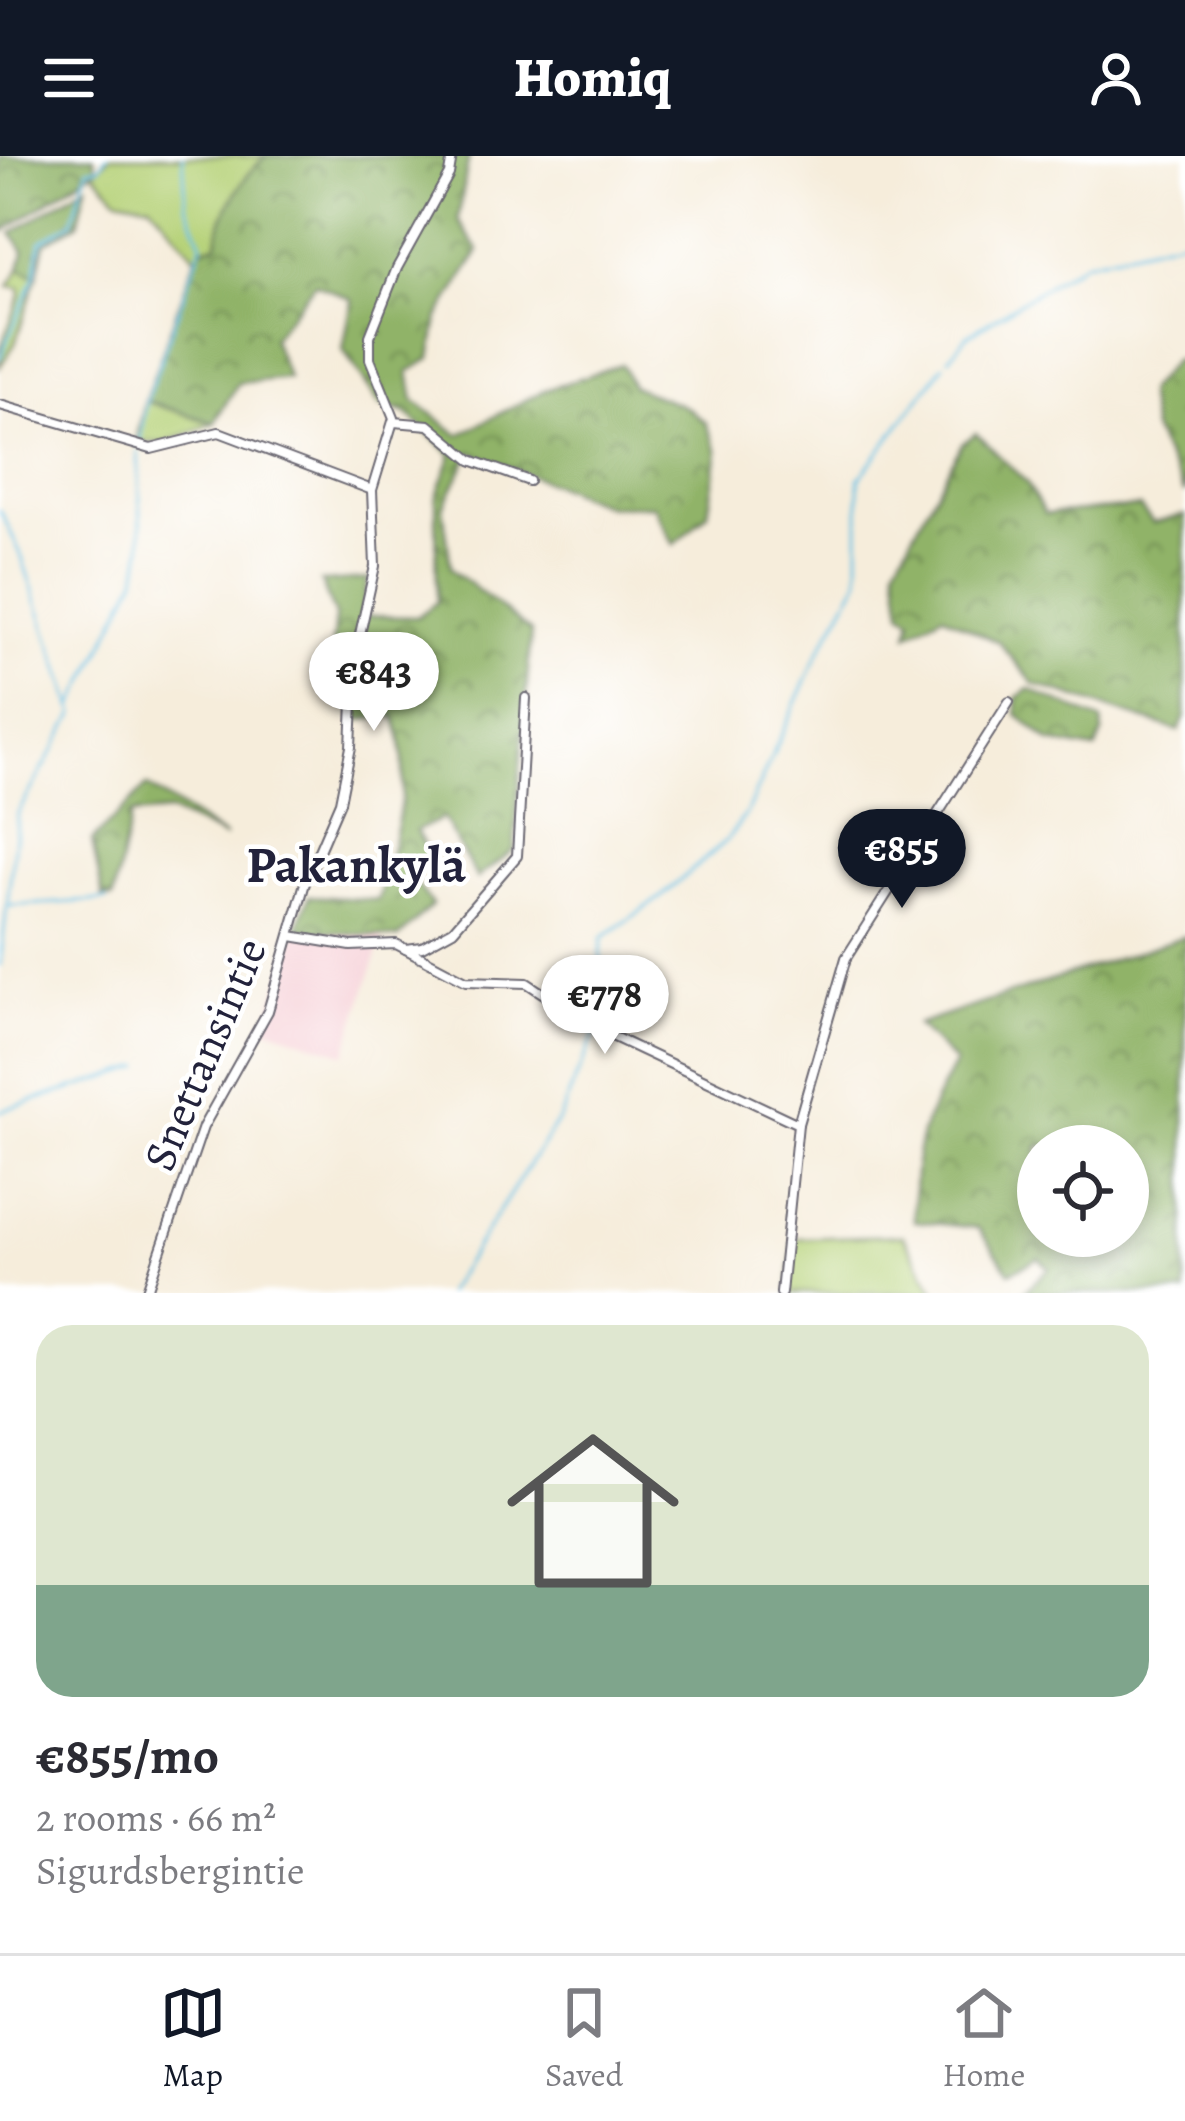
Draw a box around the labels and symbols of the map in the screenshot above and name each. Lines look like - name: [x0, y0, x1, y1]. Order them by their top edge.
- pin: €843: [303, 632, 445, 734]
- pin: €855: [831, 809, 973, 911]
- district label: Pakankylä: [246, 830, 466, 900]
- street label: Snettansintie: [128, 929, 282, 1180]
- pin: €778: [534, 955, 676, 1057]

